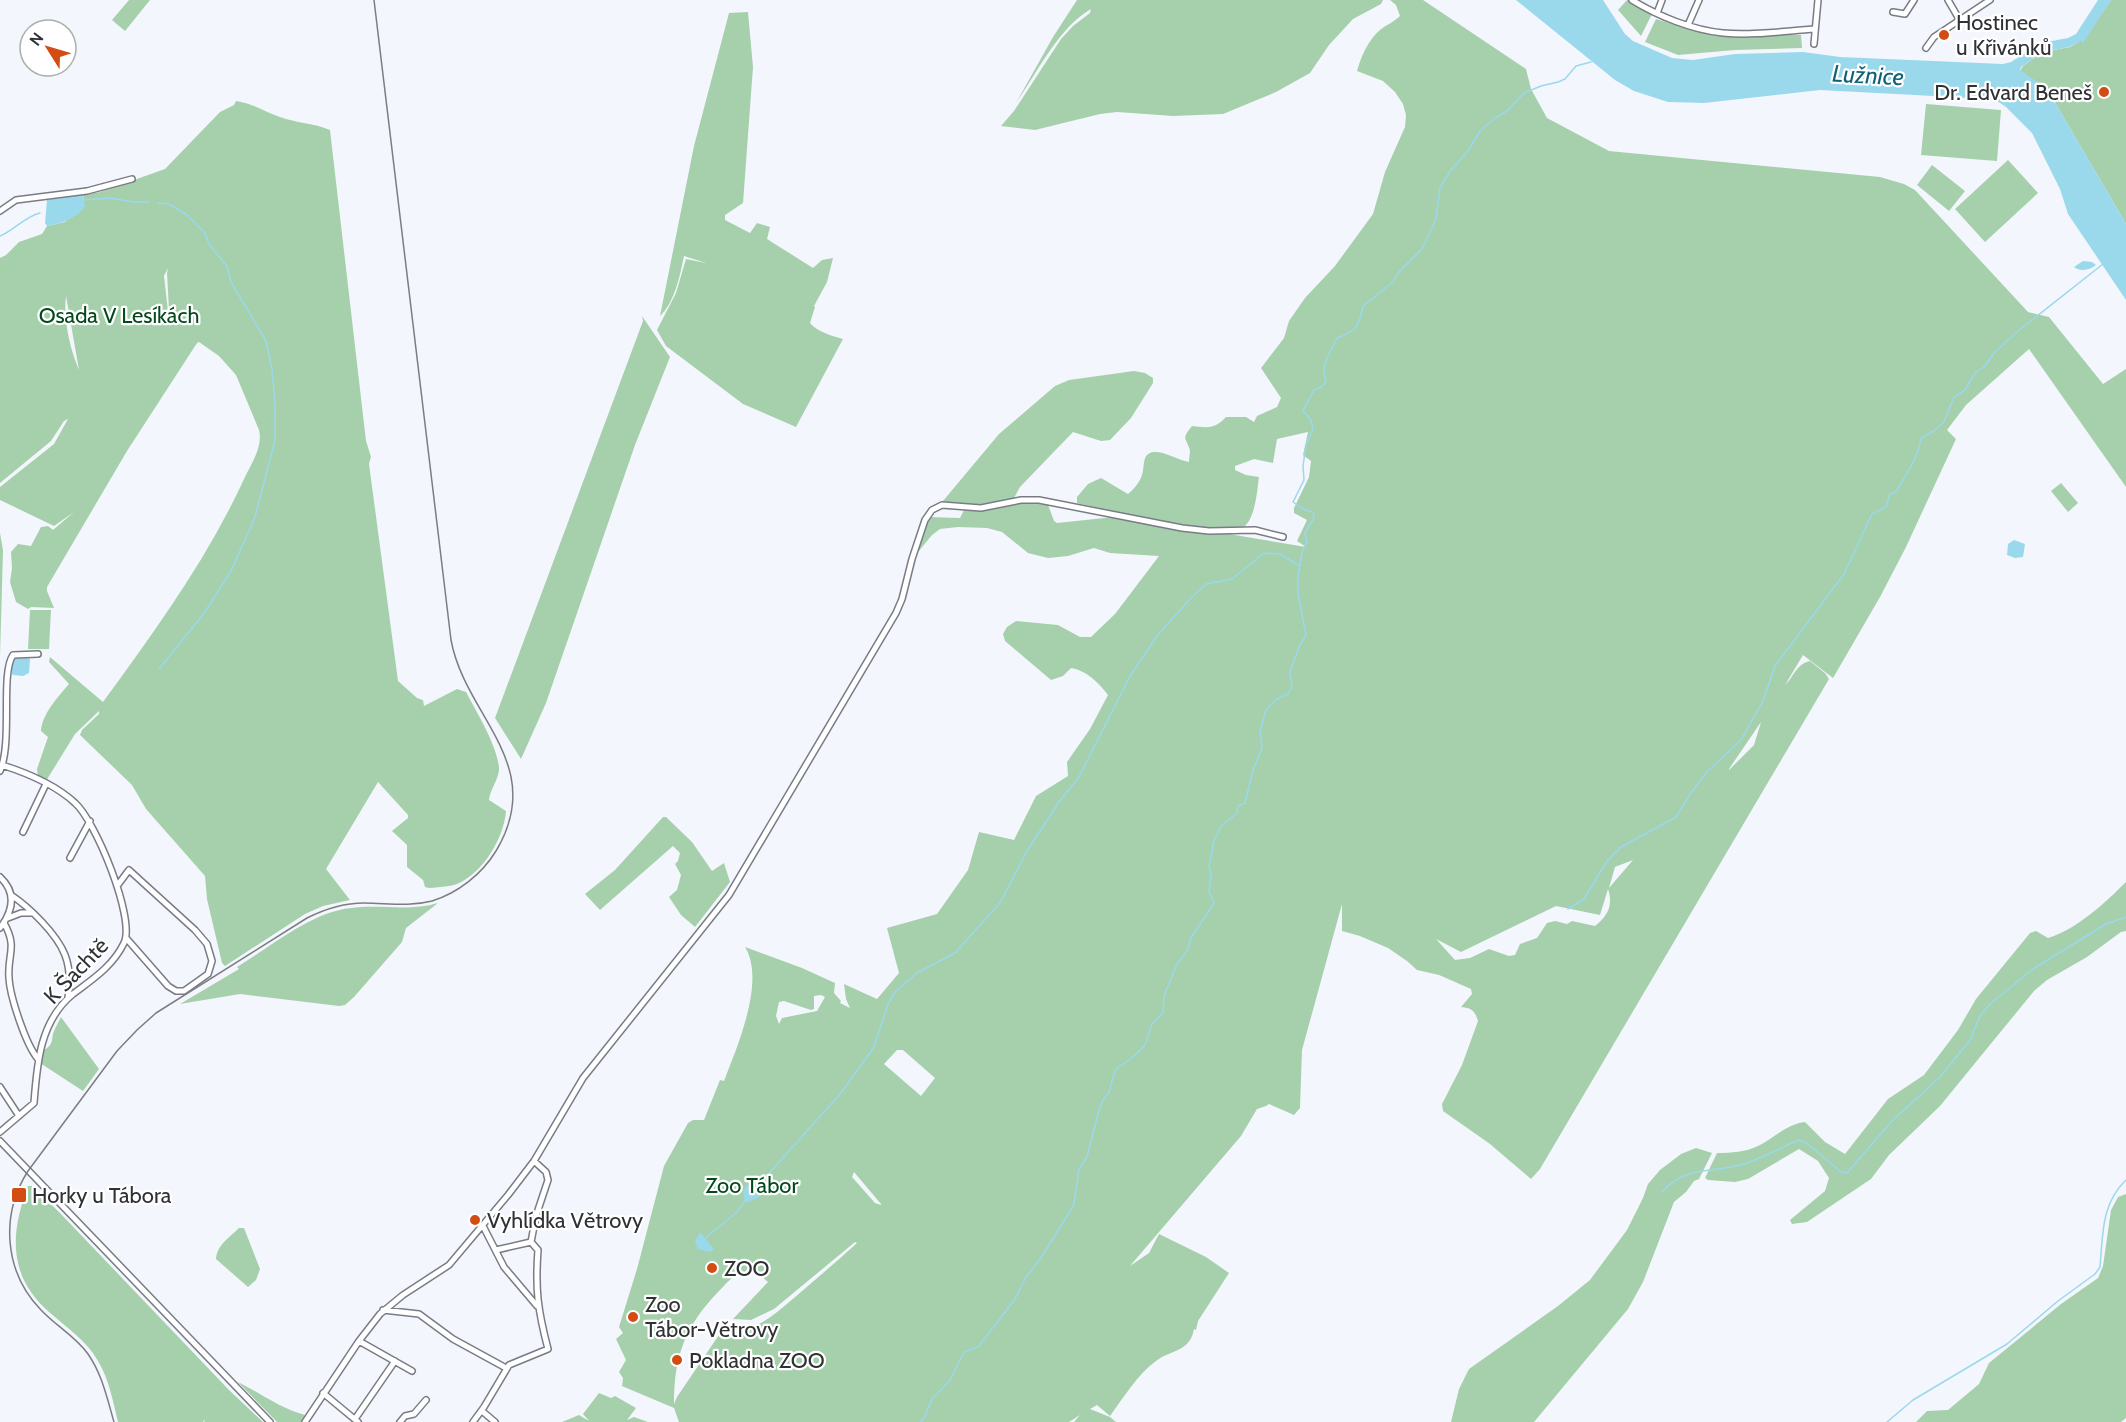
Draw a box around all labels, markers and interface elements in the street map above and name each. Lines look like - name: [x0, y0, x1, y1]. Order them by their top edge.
- place label: Hostinec u Křivánků: [1956, 9, 2051, 61]
- north arrow: [18, 18, 78, 78]
- marker: Hostinec u Křivánků: [1937, 28, 1951, 42]
- text: N: [25, 29, 47, 50]
- water label: Lužnice: [1832, 59, 1904, 91]
- place label: Dr. Edvard Beneš: [1934, 79, 2092, 106]
- marker: Dr. Edvard Beneš: [2097, 85, 2111, 99]
- park label: Osada V Lesíkách: [39, 302, 199, 329]
- street label: K Šachtě: [38, 932, 114, 1010]
- park label: Zoo Tábor: [706, 1172, 798, 1199]
- place label: Horky u Tábora: [32, 1182, 172, 1209]
- marker: Horky u Tábora: [10, 1186, 28, 1204]
- place label: Vyhlídka Větrovy: [487, 1207, 643, 1234]
- marker: Vyhlídka Větrovy: [468, 1213, 482, 1227]
- place label: ZOO: [724, 1255, 770, 1282]
- marker: ZOO: [705, 1261, 719, 1275]
- place label: Zoo Tábor-Větrovy: [645, 1291, 778, 1343]
- marker: Zoo Tábor-Větrovy: [626, 1310, 640, 1324]
- place label: Pokladna ZOO: [689, 1347, 825, 1374]
- marker: Pokladna ZOO: [670, 1353, 684, 1367]

